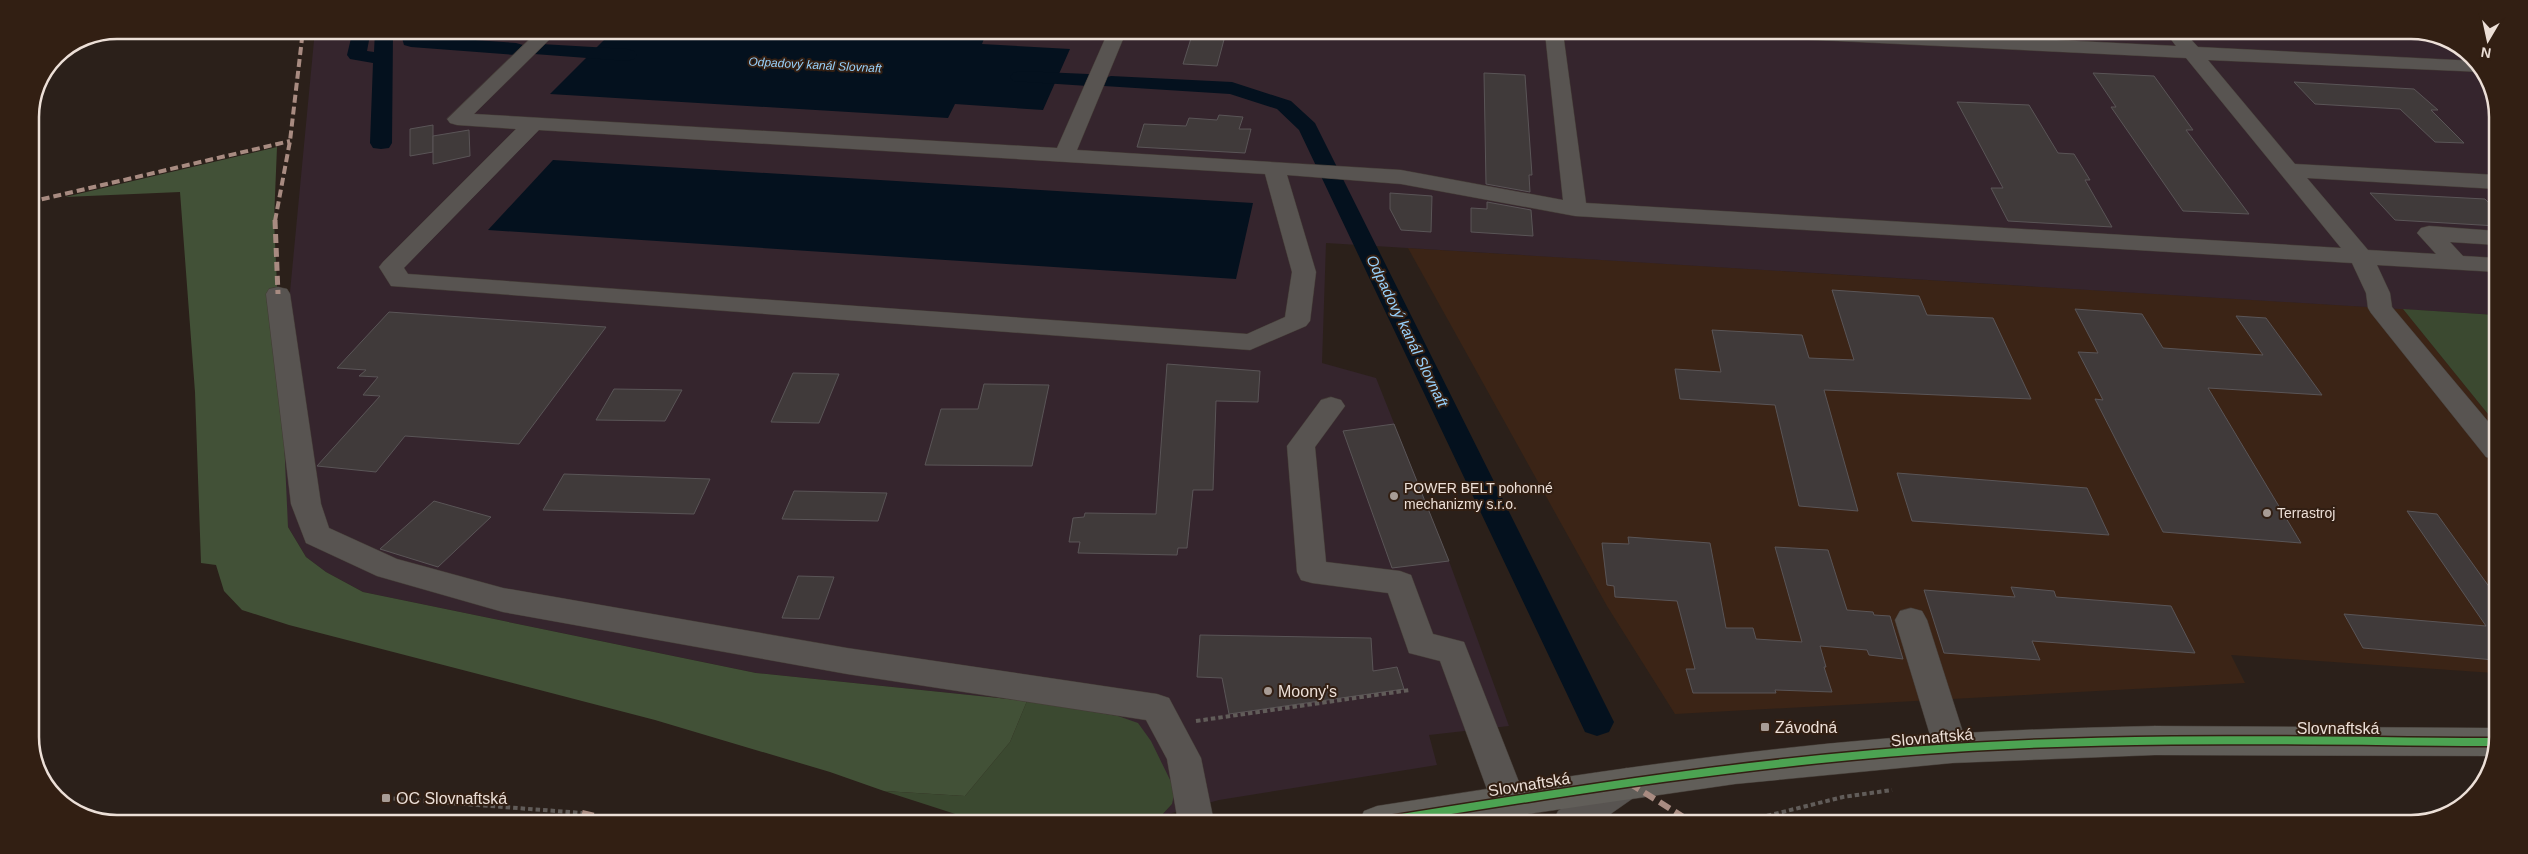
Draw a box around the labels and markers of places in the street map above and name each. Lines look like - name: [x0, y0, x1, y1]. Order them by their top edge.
- place label: POWER BELT pohonné mechanizmy s.r.o.: [1404, 480, 1553, 512]
- marker: POWER BELT pohonné mechanizmy s.r.o.: [1388, 490, 1400, 502]
- place label: Terrastroj: [2277, 505, 2335, 521]
- marker: Terrastroj: [2261, 507, 2273, 519]
- place label: Moony's: [1278, 683, 1337, 700]
- marker: Moony's: [1262, 685, 1274, 697]
- place label: Závodná: [1775, 719, 1837, 736]
- marker: Závodná: [1759, 721, 1771, 733]
- place label: OC Slovnaftská: [396, 790, 507, 807]
- marker: OC Slovnaftská: [380, 792, 392, 804]

